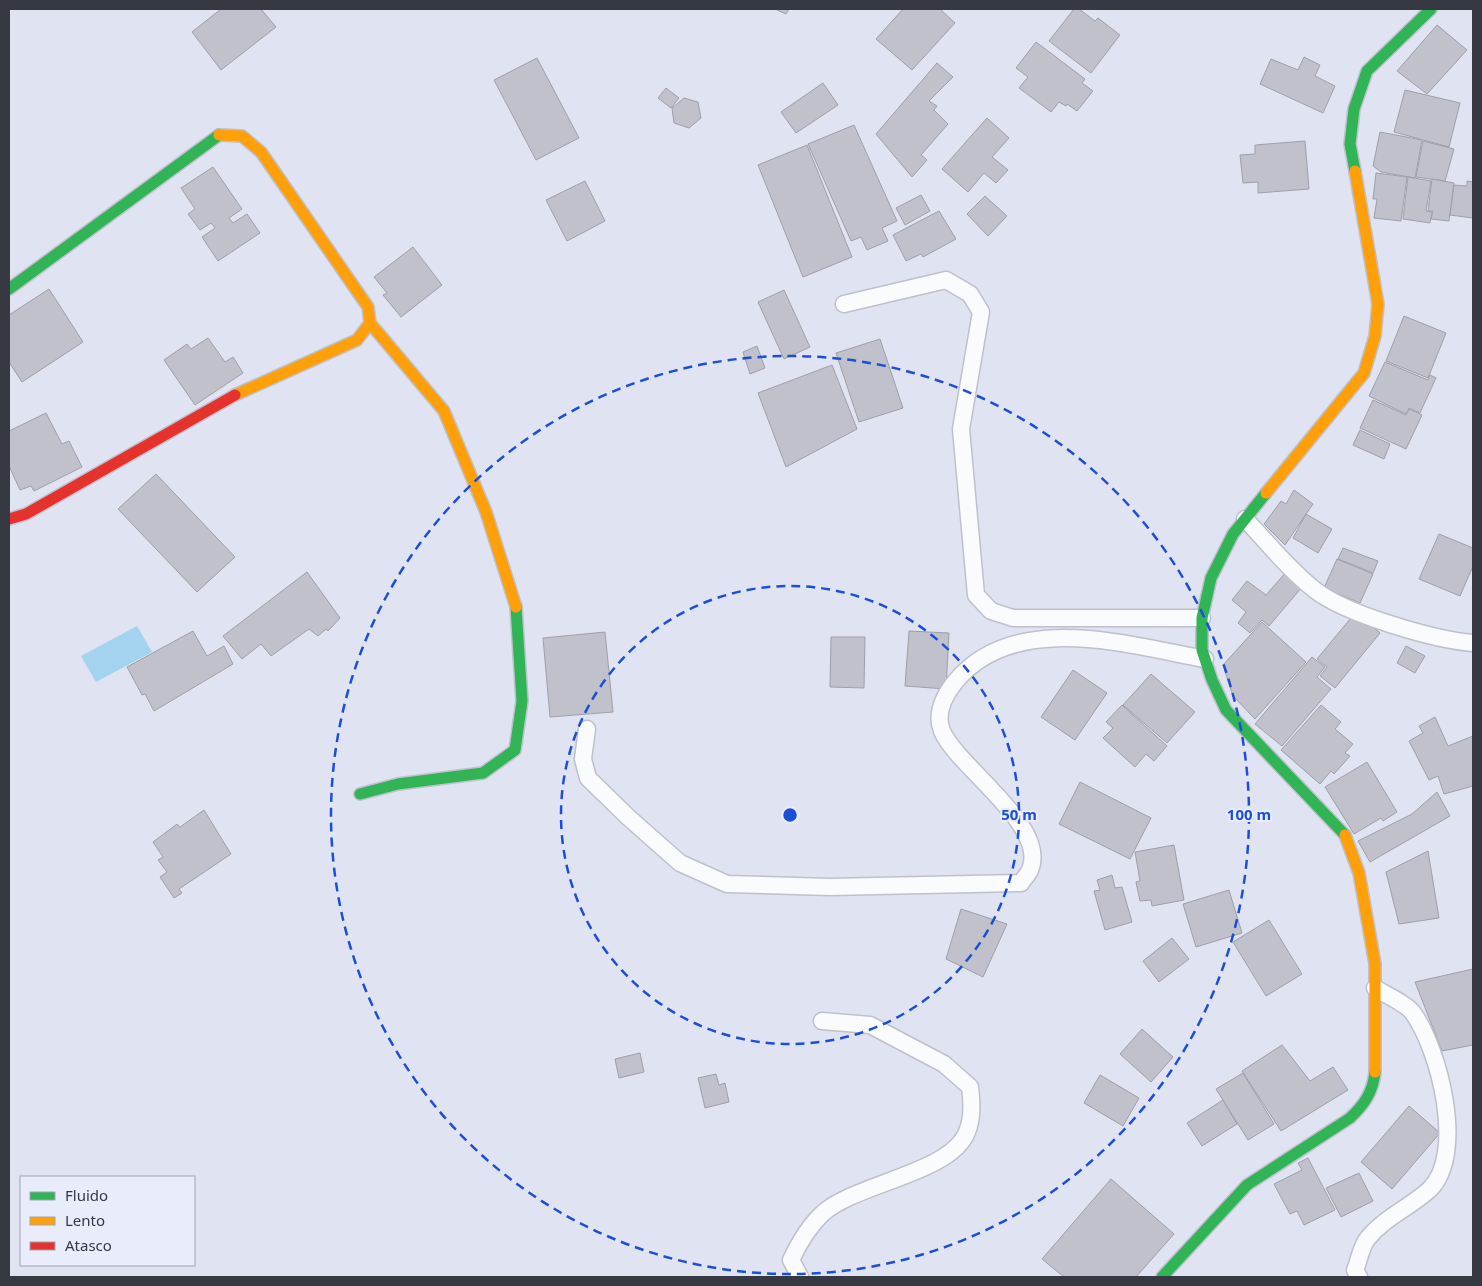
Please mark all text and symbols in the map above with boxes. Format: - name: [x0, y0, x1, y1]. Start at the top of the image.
- text: 50 m: [1001, 804, 1037, 824]
- text: 100 m: [1227, 804, 1271, 824]
- centre of rings: [781, 806, 799, 824]
- legend: [20, 1176, 195, 1266]
- text: Fluido: [65, 1185, 108, 1205]
- text: Lento: [65, 1210, 105, 1230]
- text: Atasco: [65, 1235, 112, 1255]

